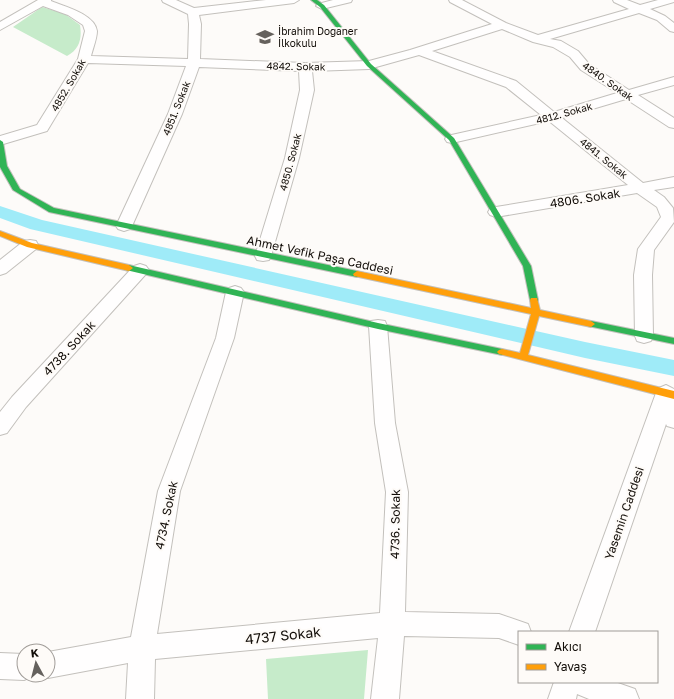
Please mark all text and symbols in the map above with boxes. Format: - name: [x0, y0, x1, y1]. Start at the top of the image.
- place label: İbrahim Doğaner İlkokulu: [278, 24, 358, 49]
- school or university icon: İbrahim Doğaner İlkokulu: [255, 27, 275, 47]
- street label: 4852. Sokak: [48, 56, 88, 113]
- street label: 4842. Sokak: [266, 59, 326, 73]
- street label: 4840. Sokak: [580, 59, 636, 103]
- street label: 4851. Sokak: [160, 79, 192, 137]
- street label: 4812. Sokak: [535, 100, 594, 126]
- street label: 4850. Sokak: [277, 132, 304, 192]
- street label: 4841. Sokak: [578, 135, 631, 181]
- street label: 4806. Sokak: [549, 185, 621, 211]
- street label: Ahmet Vefik Paşa Caddesi: [245, 232, 395, 278]
- street label: 4738. Sokak: [40, 317, 98, 379]
- street label: Yasemin Caddesi: [601, 465, 647, 561]
- street label: 4734. Sokak: [151, 479, 181, 551]
- street label: 4736. Sokak: [387, 489, 403, 559]
- street label: 4737 Sokak: [244, 623, 322, 647]
- legend: [518, 631, 658, 683]
- text: Akıcı: [554, 639, 582, 654]
- north arrow: [16, 643, 56, 683]
- text: K: [30, 646, 39, 660]
- text: Yavaş: [554, 659, 587, 674]

